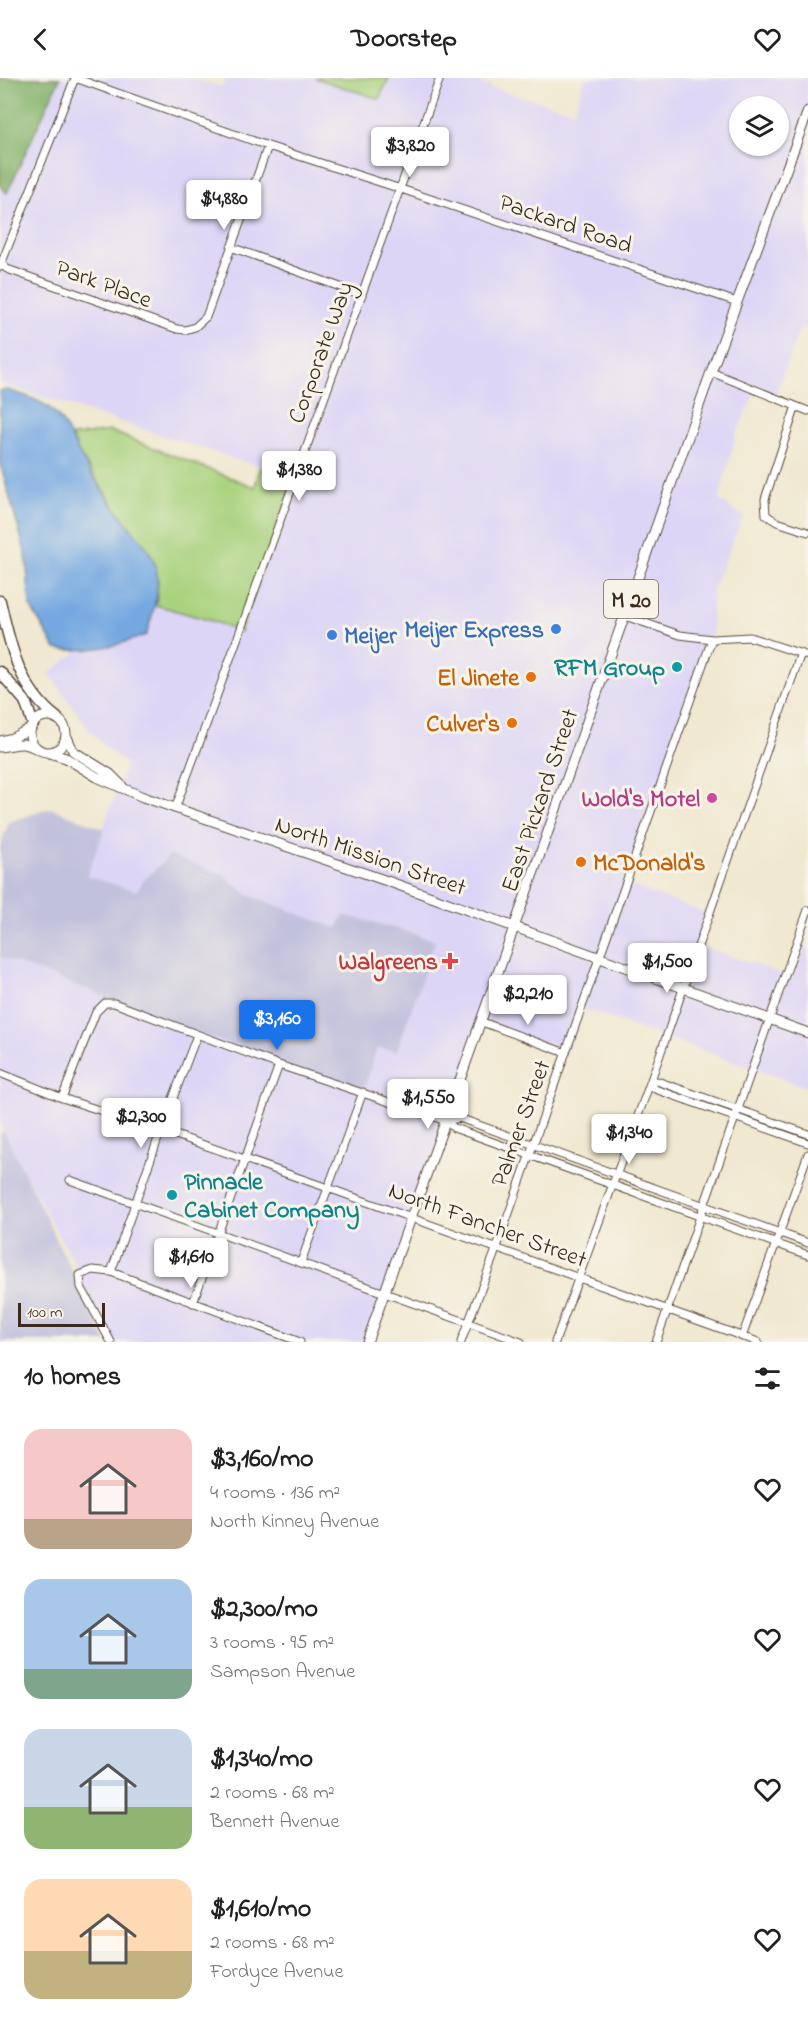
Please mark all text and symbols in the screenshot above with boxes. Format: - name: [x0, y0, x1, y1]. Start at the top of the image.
- text: Doorstep: [351, 20, 457, 59]
- icon: back: [24, 23, 57, 56]
- icon: heart: [751, 23, 784, 56]
- map controls: [729, 96, 789, 156]
- button: layers: [729, 96, 789, 156]
- pin: $3,820: [361, 127, 459, 178]
- text: $3,820: [385, 132, 435, 161]
- pin: $4,880: [175, 180, 273, 231]
- text: $4,880: [200, 185, 248, 214]
- street label: Packard Road: [494, 186, 637, 265]
- street label: Park Place: [50, 252, 156, 319]
- street label: Corporate Way: [280, 277, 365, 429]
- pin: $1,380: [250, 451, 348, 502]
- text: $1,380: [276, 456, 322, 485]
- road number: M 20: [604, 580, 658, 618]
- place label: Meijer Express: [404, 614, 544, 649]
- place label: Meijer: [344, 620, 397, 655]
- marker: Meijer Express: [549, 622, 563, 636]
- marker: Meijer: [325, 628, 339, 642]
- place label: RFM Group: [554, 652, 665, 687]
- marker: RFM Group: [670, 660, 684, 674]
- place label: El Jinete: [437, 662, 520, 697]
- marker: El Jinete: [524, 670, 538, 684]
- street label: East Pickard Street: [494, 704, 589, 897]
- place label: Culver's: [426, 708, 500, 743]
- marker: Culver's: [505, 716, 519, 730]
- place label: Wold's Motel: [582, 783, 700, 818]
- marker: Wold's Motel: [705, 791, 719, 805]
- street label: North Mission Street: [270, 808, 470, 906]
- place label: McDonald's: [593, 847, 705, 882]
- marker: McDonald's: [574, 855, 588, 869]
- pin: $1,500: [618, 943, 716, 994]
- place label: Walgreens: [339, 946, 438, 982]
- text: $1,500: [642, 948, 692, 977]
- marker: Walgreens: [443, 954, 457, 968]
- pin: $2,210: [479, 975, 577, 1026]
- text: $2,210: [503, 980, 553, 1009]
- pin: $3,160: [228, 1000, 326, 1051]
- text: $3,160: [253, 1005, 301, 1034]
- street label: Palmer Street: [483, 1055, 561, 1192]
- pin: $1,550: [379, 1079, 477, 1130]
- text: $1,550: [401, 1084, 455, 1113]
- pin: $2,300: [92, 1098, 190, 1149]
- text: $2,300: [115, 1103, 167, 1132]
- pin: $1,340: [580, 1114, 678, 1165]
- text: $1,340: [605, 1119, 653, 1148]
- place label: Pinnacle Cabinet Company: [184, 1166, 359, 1230]
- street label: North Fancher Street: [383, 1174, 591, 1278]
- marker: Pinnacle Cabinet Company: [165, 1188, 179, 1202]
- pin: $1,610: [142, 1238, 240, 1289]
- text: $1,610: [168, 1243, 214, 1272]
- scale bar: [18, 1300, 105, 1328]
- text: 100 m: [27, 1301, 62, 1325]
- text: 10 homes: [24, 1359, 121, 1397]
- icon: filters: [751, 1362, 784, 1395]
- text: $3,160/mo: [210, 1441, 314, 1479]
- icon: home: [72, 1453, 144, 1525]
- icon: heart: [751, 1473, 784, 1506]
- text: 4 rooms · 136 m²: [210, 1479, 340, 1508]
- text: North Kinney Avenue: [210, 1508, 379, 1537]
- text: $2,300/mo: [210, 1591, 318, 1629]
- icon: home: [72, 1603, 144, 1675]
- icon: heart: [751, 1623, 784, 1656]
- text: 3 rooms · 95 m²: [210, 1629, 334, 1658]
- text: Sampson Avenue: [210, 1658, 355, 1687]
- text: $1,340/mo: [210, 1741, 313, 1779]
- icon: home: [72, 1753, 144, 1825]
- icon: heart: [751, 1773, 784, 1806]
- text: 2 rooms · 68 m²: [210, 1779, 335, 1808]
- text: Bennett Avenue: [210, 1808, 339, 1837]
- text: $1,610/mo: [210, 1891, 311, 1929]
- icon: home: [72, 1903, 144, 1975]
- icon: heart: [751, 1923, 784, 1956]
- text: 2 rooms · 68 m²: [210, 1929, 335, 1958]
- text: Fordyce Avenue: [210, 1958, 343, 1987]

